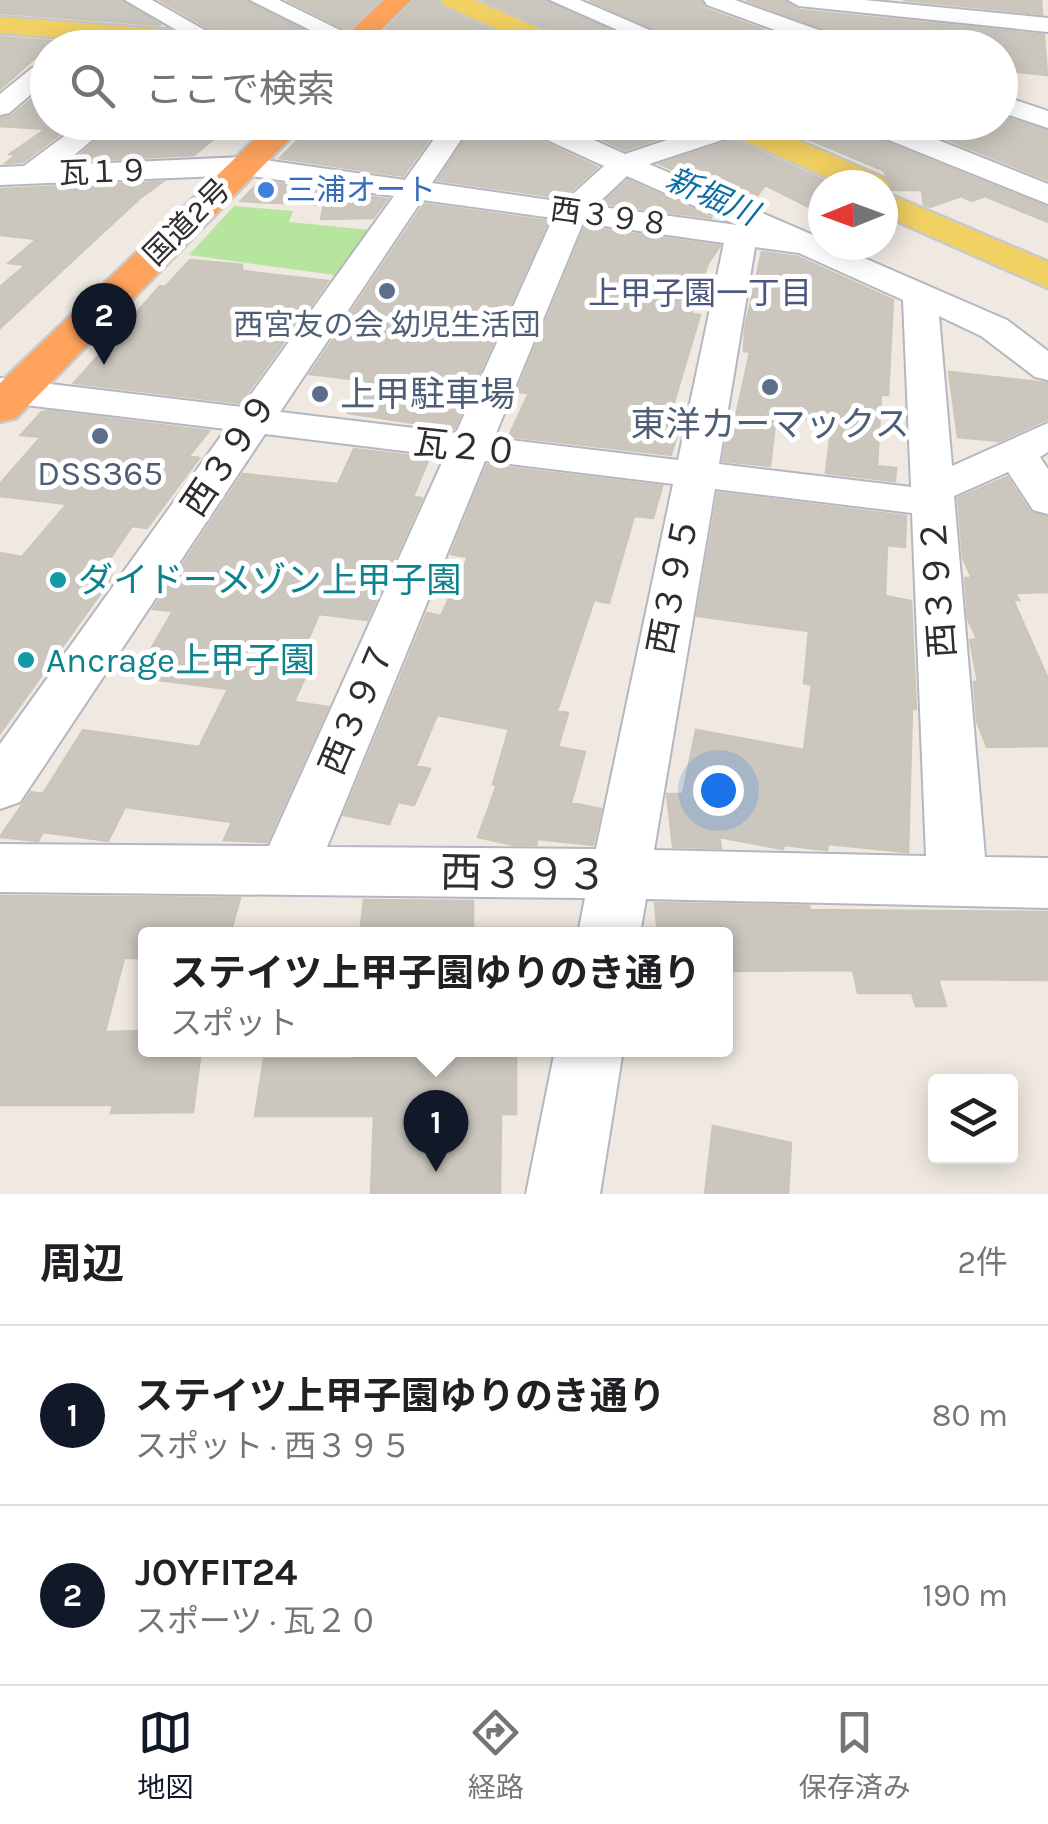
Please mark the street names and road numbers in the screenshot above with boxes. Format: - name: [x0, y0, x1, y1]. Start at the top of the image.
- street label: 瓦１９: [58, 152, 150, 192]
- street label: 国道2号: [136, 171, 238, 273]
- street label: 西３９８: [548, 191, 672, 243]
- street label: 西３９９: [173, 385, 286, 524]
- street label: 瓦２０: [412, 422, 520, 473]
- street label: 西３９５: [640, 512, 707, 658]
- street label: 西３９２: [913, 517, 964, 659]
- street label: 西３９７: [311, 636, 404, 781]
- street label: 西３９３: [440, 848, 608, 900]

